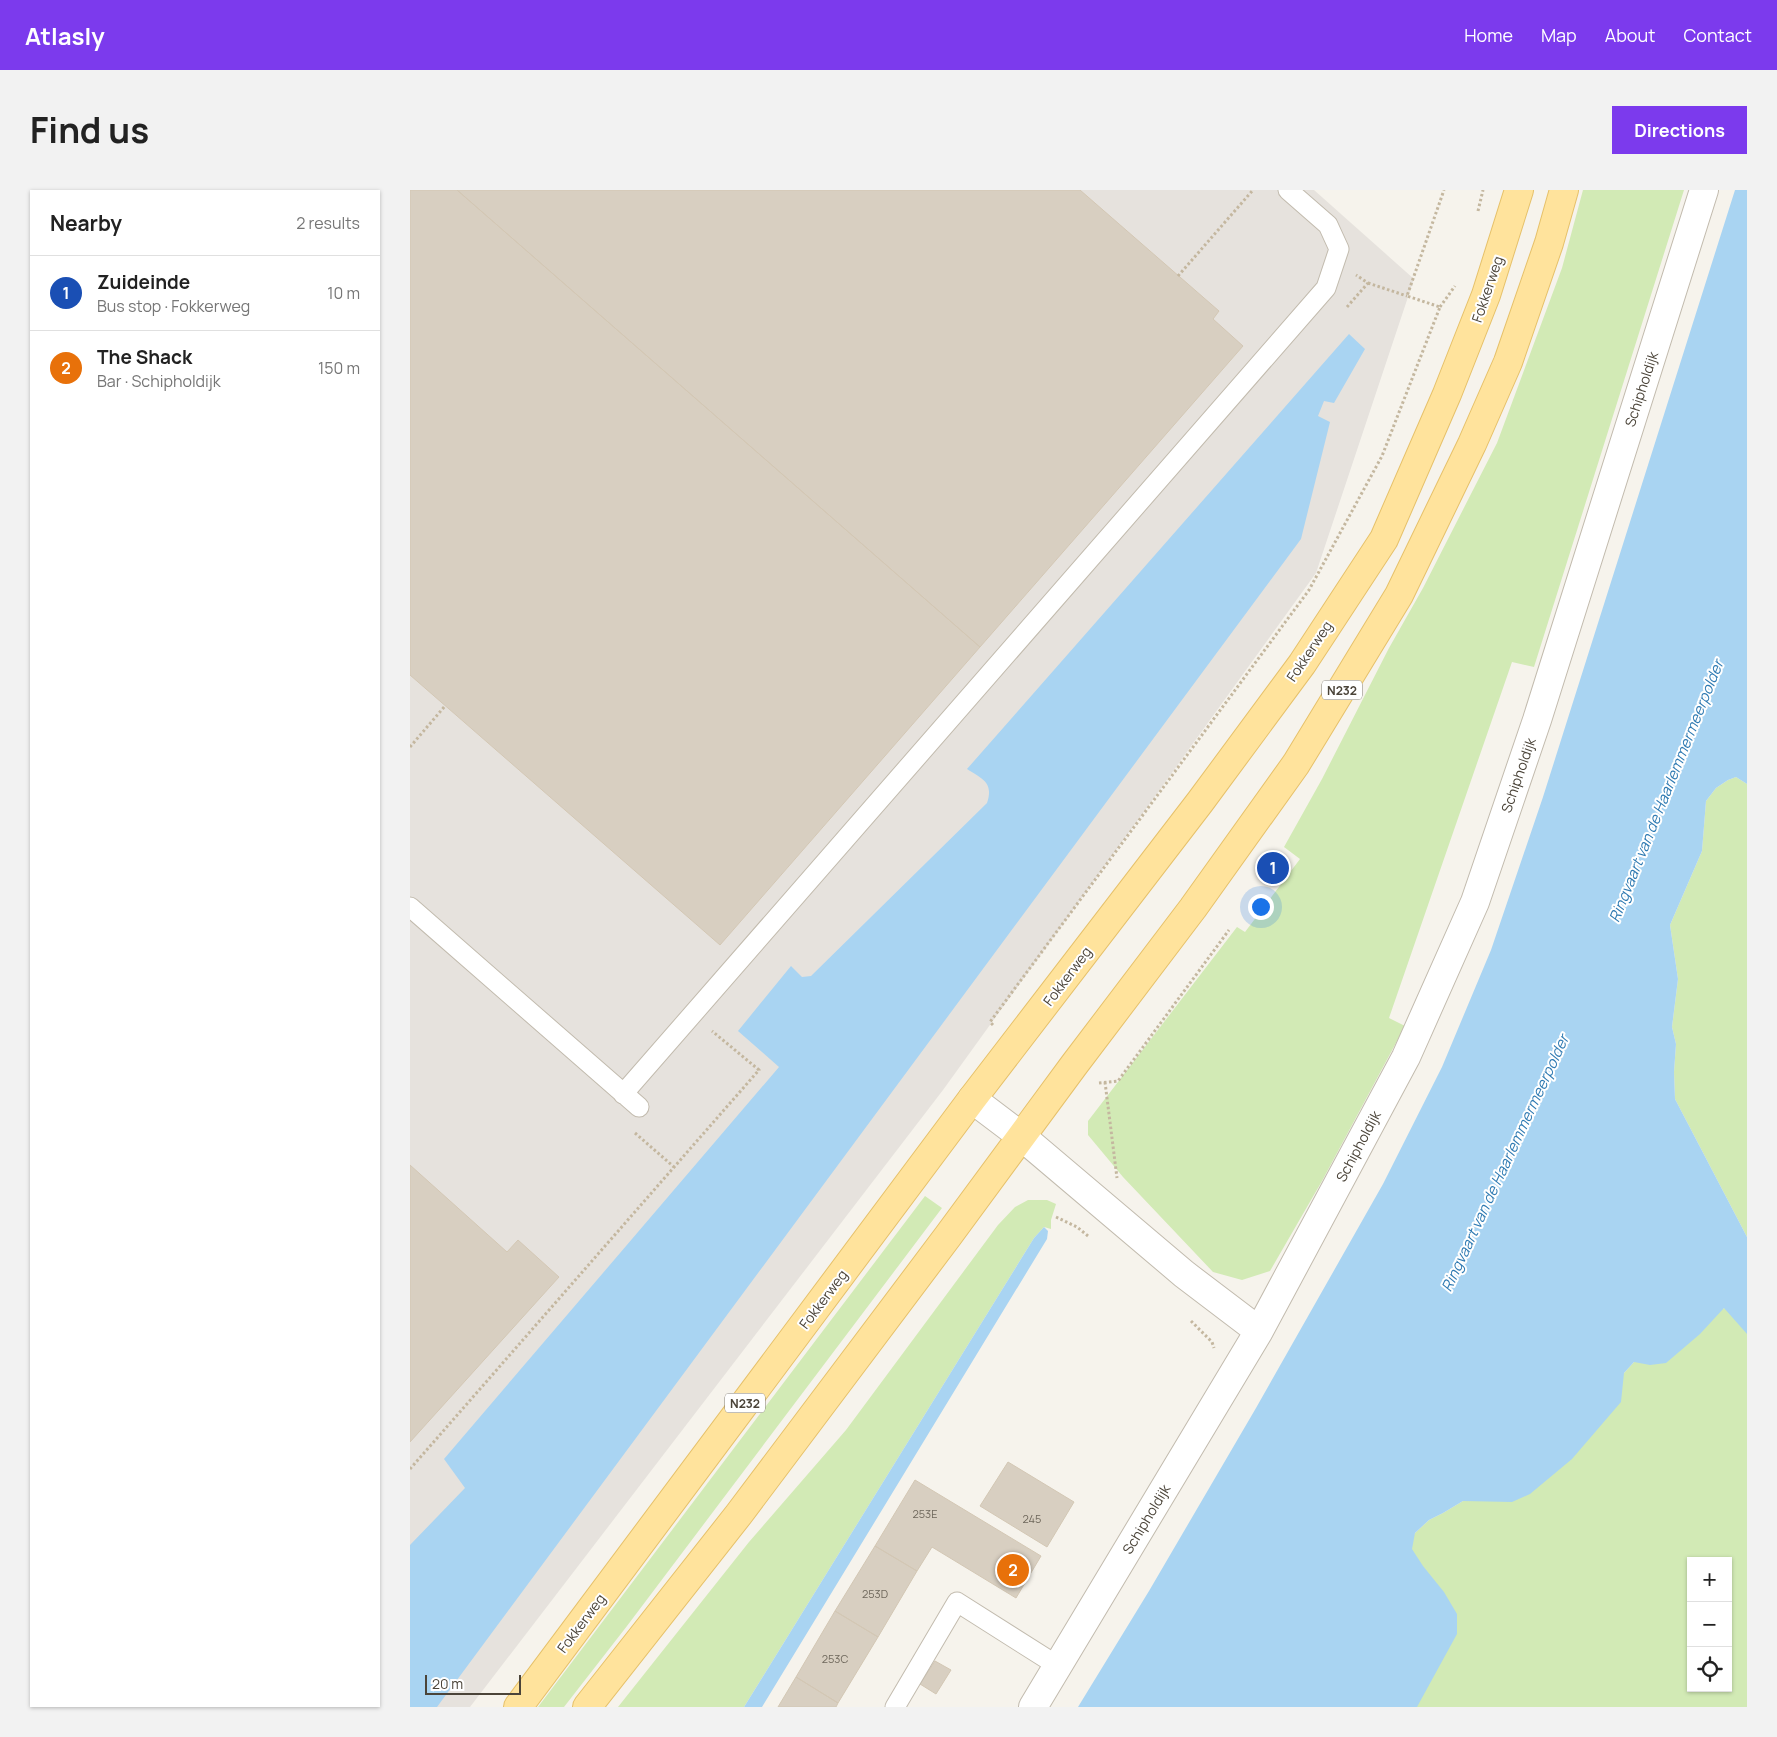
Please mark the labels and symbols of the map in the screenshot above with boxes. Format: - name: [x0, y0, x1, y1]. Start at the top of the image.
- street label: Fokkerweg: [1467, 253, 1507, 325]
- street label: Schipholdijk: [1620, 348, 1662, 429]
- street label: Fokkerweg: [1282, 617, 1336, 685]
- water label: Ringvaart van de Haarlemmermeerpolder: [1604, 654, 1729, 925]
- road number: N232: [1322, 680, 1362, 700]
- street label: Schipholdijk: [1496, 734, 1540, 815]
- pin: 1: [1257, 849, 1289, 887]
- your location: [1248, 894, 1274, 920]
- street label: Fokkerweg: [1039, 943, 1095, 1009]
- water label: Ringvaart van de Haarlemmermeerpolder: [1436, 1029, 1575, 1295]
- street label: Schipholdijk: [1331, 1106, 1385, 1185]
- street label: Fokkerweg: [795, 1266, 851, 1332]
- road number: N232: [725, 1394, 765, 1412]
- street label: Schipholdijk: [1118, 1480, 1175, 1557]
- house number: 253E: [913, 1506, 937, 1521]
- house number: 245: [1023, 1511, 1041, 1526]
- pin: 2: [997, 1551, 1029, 1589]
- house number: 253D: [862, 1586, 888, 1601]
- street label: Fokkerweg: [553, 1590, 609, 1656]
- house number: 253C: [822, 1651, 848, 1666]
- scale bar: [425, 1672, 521, 1695]

